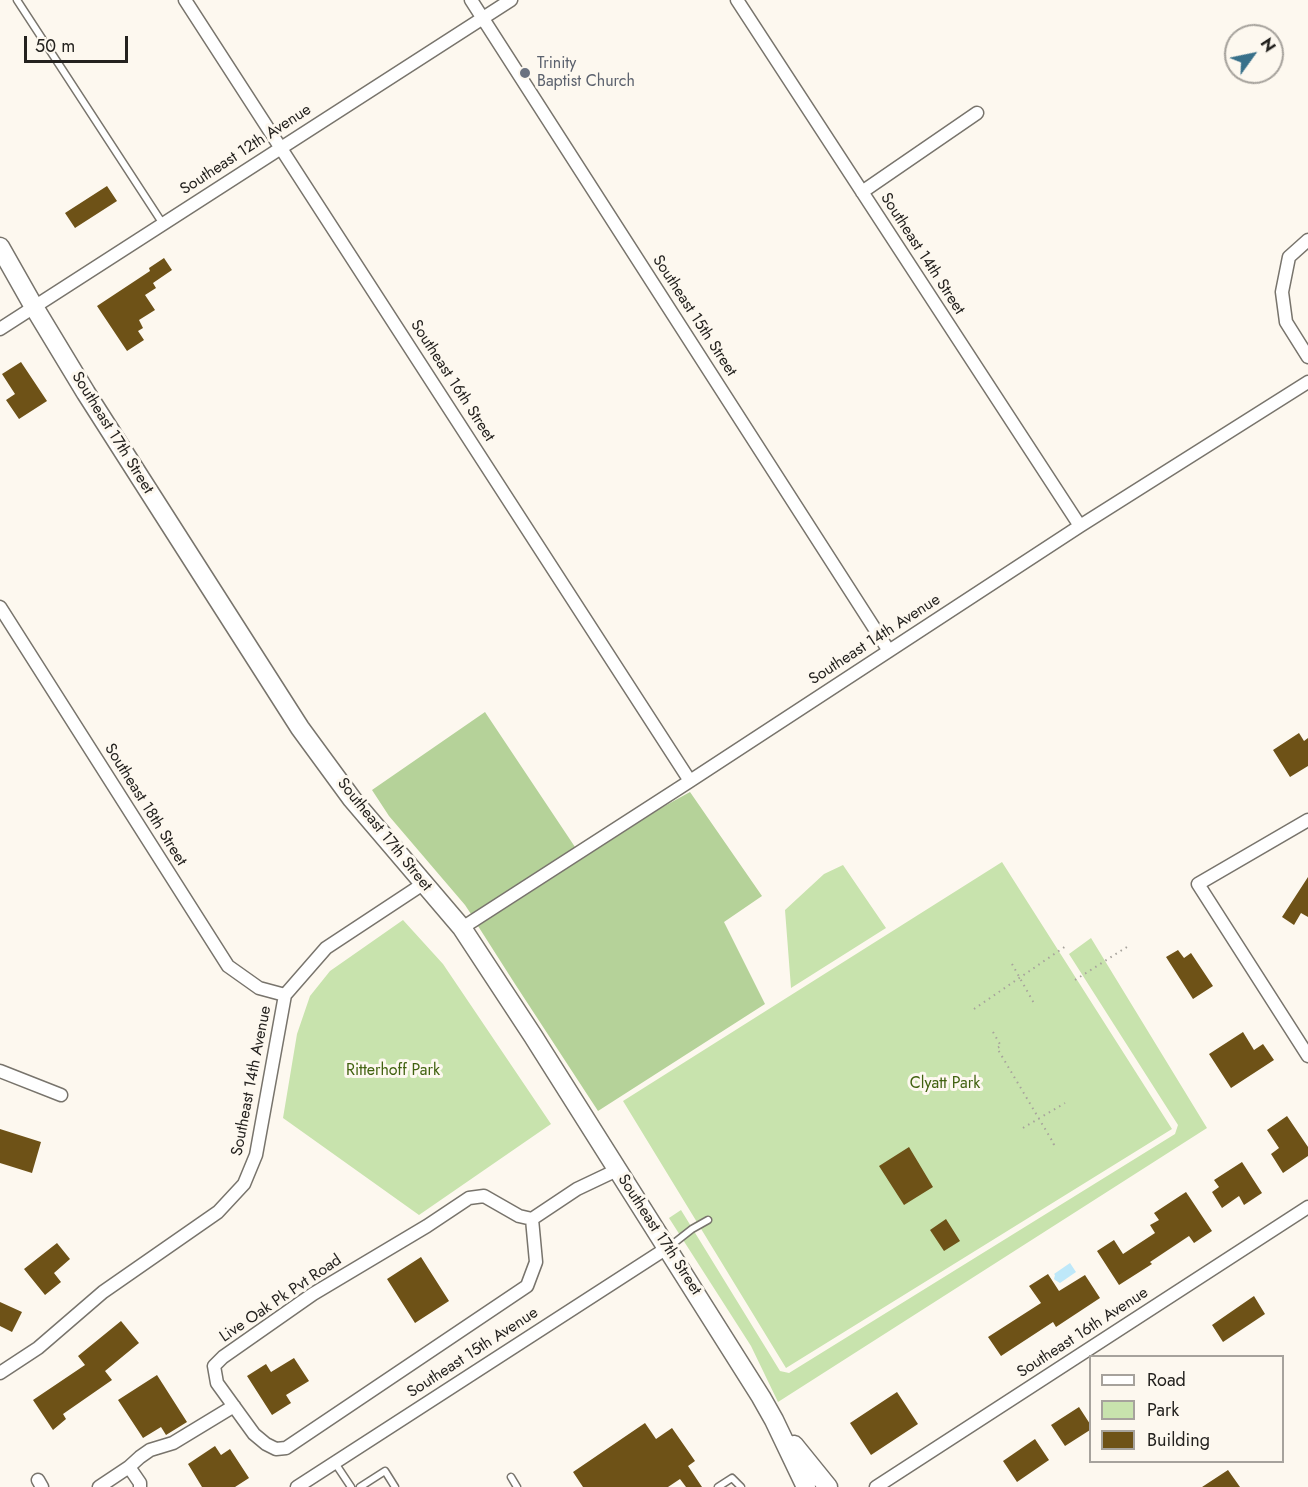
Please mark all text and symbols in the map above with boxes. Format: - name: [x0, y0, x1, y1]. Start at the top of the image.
- scale bar: [27, 24, 130, 62]
- north arrow: [1224, 24, 1284, 84]
- text: 50 m: [35, 33, 75, 59]
- text: N: [1255, 33, 1281, 57]
- place label: Trinity Baptist Church: [537, 54, 635, 92]
- marker: Trinity Baptist Church: [518, 66, 532, 80]
- street label: Southeast 12th Avenue: [177, 100, 315, 200]
- street label: Southeast 14th Street: [876, 190, 968, 318]
- street label: Southeast 15th Street: [648, 252, 740, 380]
- street label: Southeast 16th Street: [406, 317, 498, 445]
- street label: Southeast 17th Street: [67, 369, 157, 497]
- street label: Southeast 14th Avenue: [806, 590, 944, 690]
- street label: Southeast 18th Street: [100, 740, 190, 870]
- street label: Southeast 17th Street: [332, 775, 436, 895]
- street label: Southeast 14th Avenue: [228, 1004, 276, 1158]
- park label: Ritterhoff Park: [346, 1061, 440, 1081]
- park label: Clyatt Park: [910, 1074, 980, 1094]
- street label: Southeast 17th Street: [613, 1171, 705, 1299]
- street label: Live Oak Pk Pvt Road: [216, 1251, 346, 1347]
- street label: Southeast 16th Avenue: [1014, 1283, 1152, 1383]
- street label: Southeast 15th Avenue: [404, 1303, 542, 1403]
- legend: [1089, 1355, 1284, 1463]
- text: Road: [1147, 1367, 1186, 1393]
- text: Park: [1147, 1397, 1179, 1423]
- text: Building: [1147, 1427, 1210, 1453]

